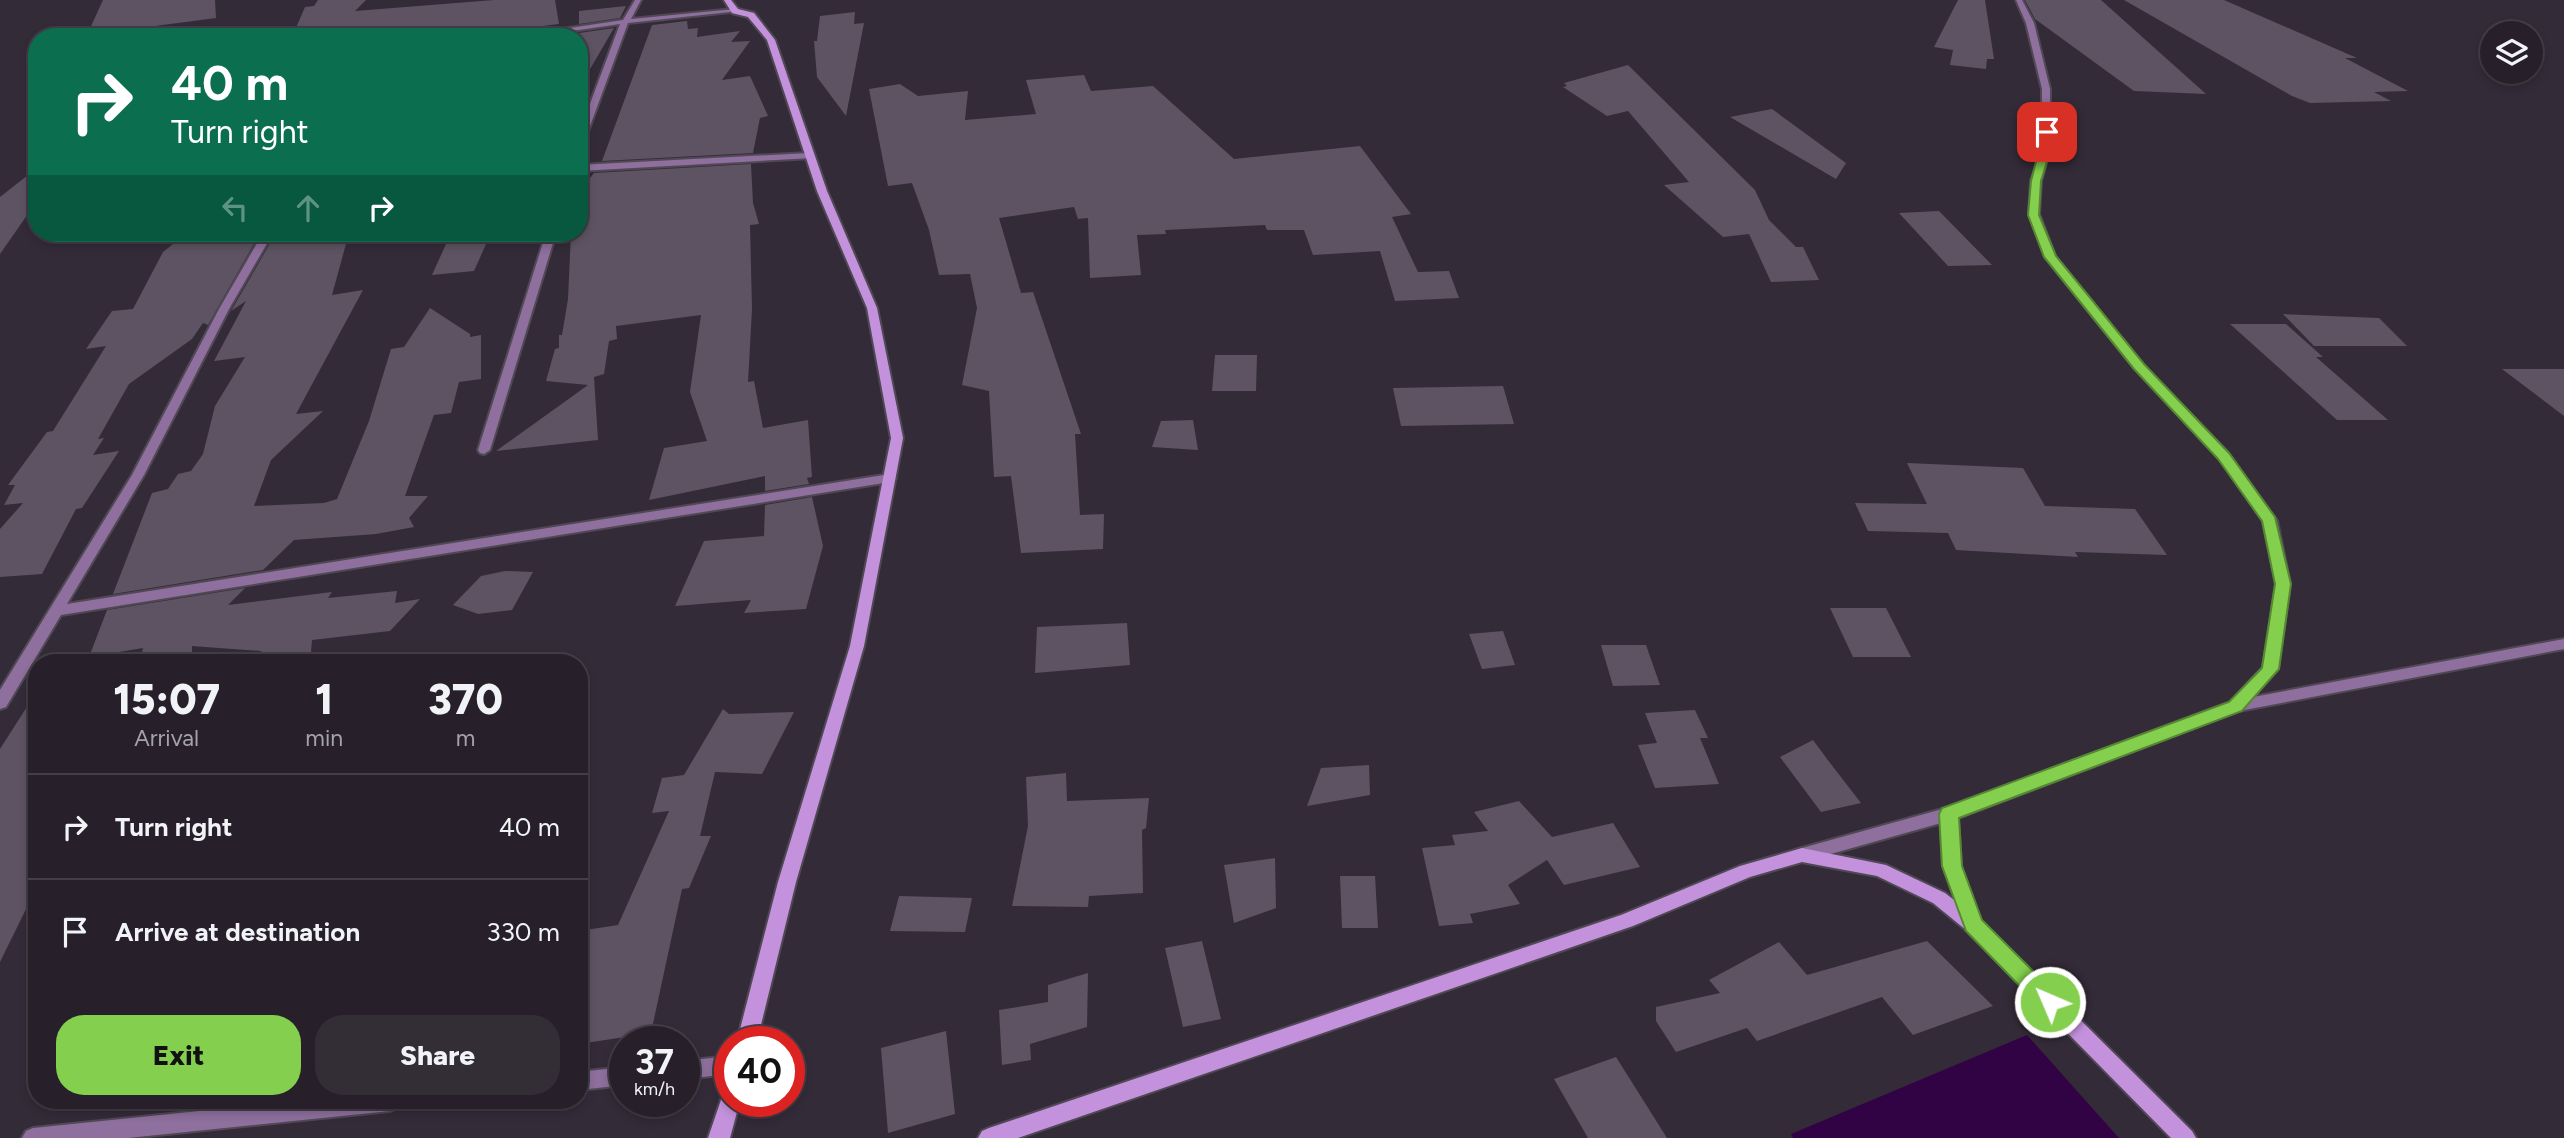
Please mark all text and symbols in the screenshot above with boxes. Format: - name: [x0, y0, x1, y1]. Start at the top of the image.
- map controls: [2480, 21, 2543, 84]
- button: layers: [2480, 21, 2543, 84]
- text: 40 m: [171, 53, 288, 112]
- icon: right: [56, 56, 147, 147]
- pin: [2017, 102, 2077, 162]
- text: Turn right: [171, 113, 309, 151]
- icon: arrive: [2028, 113, 2066, 151]
- icon: left: [216, 189, 254, 227]
- icon: ahead: [289, 189, 327, 227]
- icon: right: [362, 189, 400, 227]
- text: 15:07: [113, 674, 220, 725]
- text: 1: [315, 674, 333, 725]
- text: 370: [428, 674, 503, 725]
- text: Arrival: [134, 724, 199, 752]
- text: min: [305, 724, 343, 752]
- text: m: [456, 724, 475, 752]
- icon: right: [56, 808, 94, 846]
- text: Turn right: [115, 811, 232, 843]
- text: 40 m: [499, 811, 560, 843]
- icon: arrive: [56, 913, 94, 951]
- text: Arrive at destination: [115, 916, 360, 948]
- text: 330 m: [486, 916, 560, 948]
- position arrow: [2013, 965, 2087, 1039]
- button: Exit: [56, 1015, 301, 1095]
- button: Share: [315, 1015, 560, 1095]
- speed limit sign: 40: [714, 1026, 805, 1117]
- text: 37: [635, 1041, 674, 1083]
- text: km/h: [634, 1078, 675, 1100]

